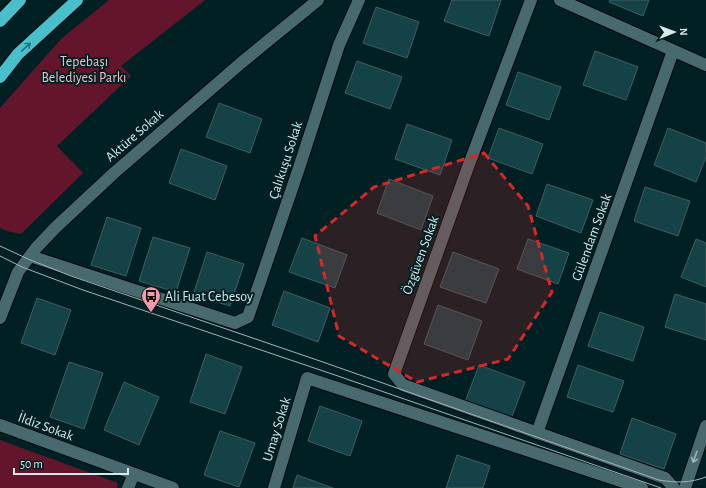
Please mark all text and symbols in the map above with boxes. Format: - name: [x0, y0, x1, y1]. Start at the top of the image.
- north arrow: [654, 12, 694, 52]
- text: N: [678, 28, 689, 36]
- one-way arrow: [21, 43, 31, 52]
- park label: Tepebaşı Belediyesi Parkı: [41, 55, 127, 85]
- street label: Aktüre Sokak: [103, 107, 167, 164]
- street label: Çalıkuşu Sokak: [267, 119, 305, 201]
- street label: Gülendam Sokak: [570, 191, 614, 283]
- street label: Özgüven Sokak: [397, 213, 442, 296]
- bus stop icon: Ali Fuat Cebesoy: [140, 285, 162, 313]
- place label: Ali Fuat Cebesoy: [165, 290, 253, 304]
- street label: Umay Sokak: [261, 395, 294, 463]
- street label: İldiz Sokak: [16, 408, 77, 444]
- scale bar: [14, 450, 128, 476]
- one-way arrow: [691, 451, 699, 463]
- text: 50 m: [20, 458, 43, 470]

